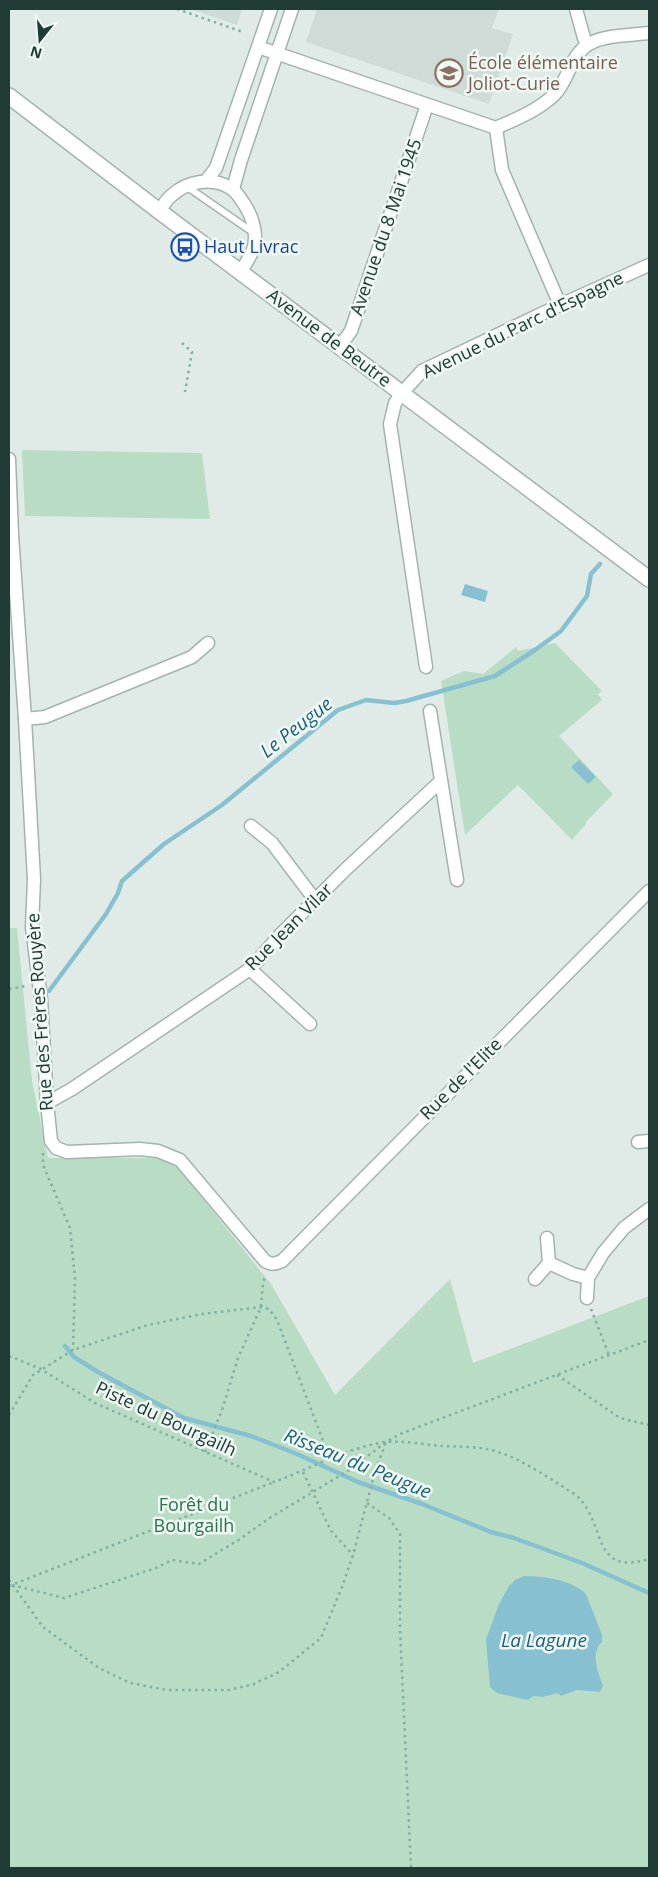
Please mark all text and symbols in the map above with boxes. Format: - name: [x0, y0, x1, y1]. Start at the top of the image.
- north arrow: [15, 15, 65, 65]
- text: N: [28, 42, 44, 64]
- place label: École élémentaire Joliot-Curie: [466, 50, 618, 95]
- school or university icon: École élémentaire Joliot-Curie: [434, 58, 464, 88]
- street label: Avenue du 8 Mai 1945: [343, 135, 427, 318]
- bus stop icon: Haut Livrac: [170, 232, 200, 262]
- place label: Haut Livrac: [204, 234, 299, 258]
- street label: Avenue du Parc d'Espagne: [418, 265, 627, 383]
- street label: Avenue de Beutre: [263, 283, 397, 392]
- water label: Le Peugue: [255, 691, 337, 763]
- street label: Rue Jean Vilar: [239, 877, 338, 975]
- street label: Rue des Frères Rouyère: [20, 912, 58, 1112]
- street label: Rue de l'Elite: [414, 1032, 507, 1125]
- street label: Piste du Bourgailh: [92, 1375, 241, 1461]
- water label: Risseau du Peugue: [281, 1422, 435, 1504]
- park label: Forêt du Bourgailh: [154, 1492, 234, 1537]
- water label: La Lagune: [501, 1627, 587, 1653]

